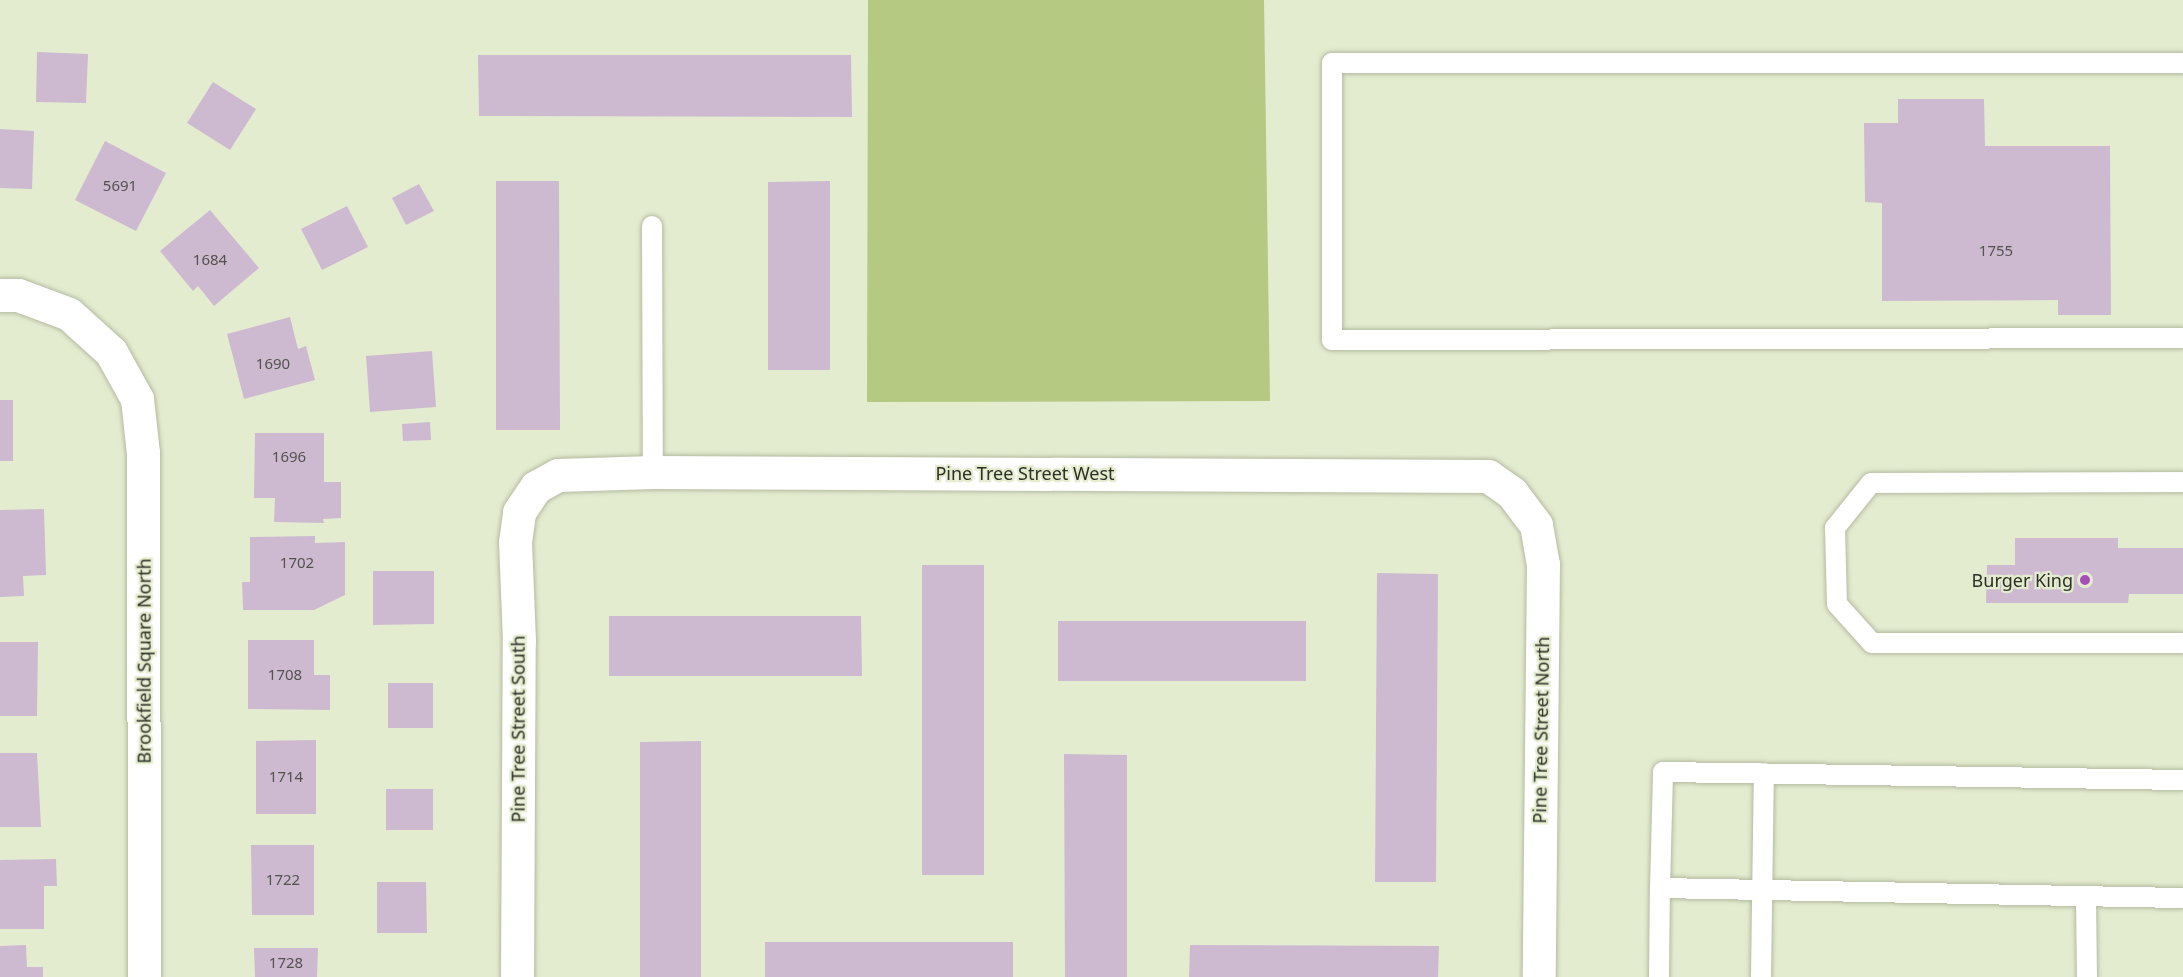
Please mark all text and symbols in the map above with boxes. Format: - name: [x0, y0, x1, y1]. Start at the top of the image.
- house number: 5691: [103, 177, 137, 195]
- house number: 1755: [1979, 242, 2013, 260]
- house number: 1684: [193, 251, 227, 269]
- house number: 1690: [256, 355, 290, 373]
- house number: 1696: [272, 448, 306, 466]
- street label: Pine Tree Street West: [935, 462, 1115, 484]
- house number: 1702: [280, 554, 314, 572]
- street label: Brookfield Square North: [133, 558, 155, 764]
- place label: Burger King: [1972, 569, 2073, 591]
- marker: Burger King: [2078, 573, 2092, 587]
- street label: Pine Tree Street South: [507, 635, 529, 823]
- street label: Pine Tree Street North: [1529, 636, 1553, 824]
- house number: 1708: [268, 666, 302, 684]
- house number: 1714: [269, 768, 303, 786]
- house number: 1722: [266, 871, 300, 889]
- house number: 1728: [269, 954, 303, 972]

